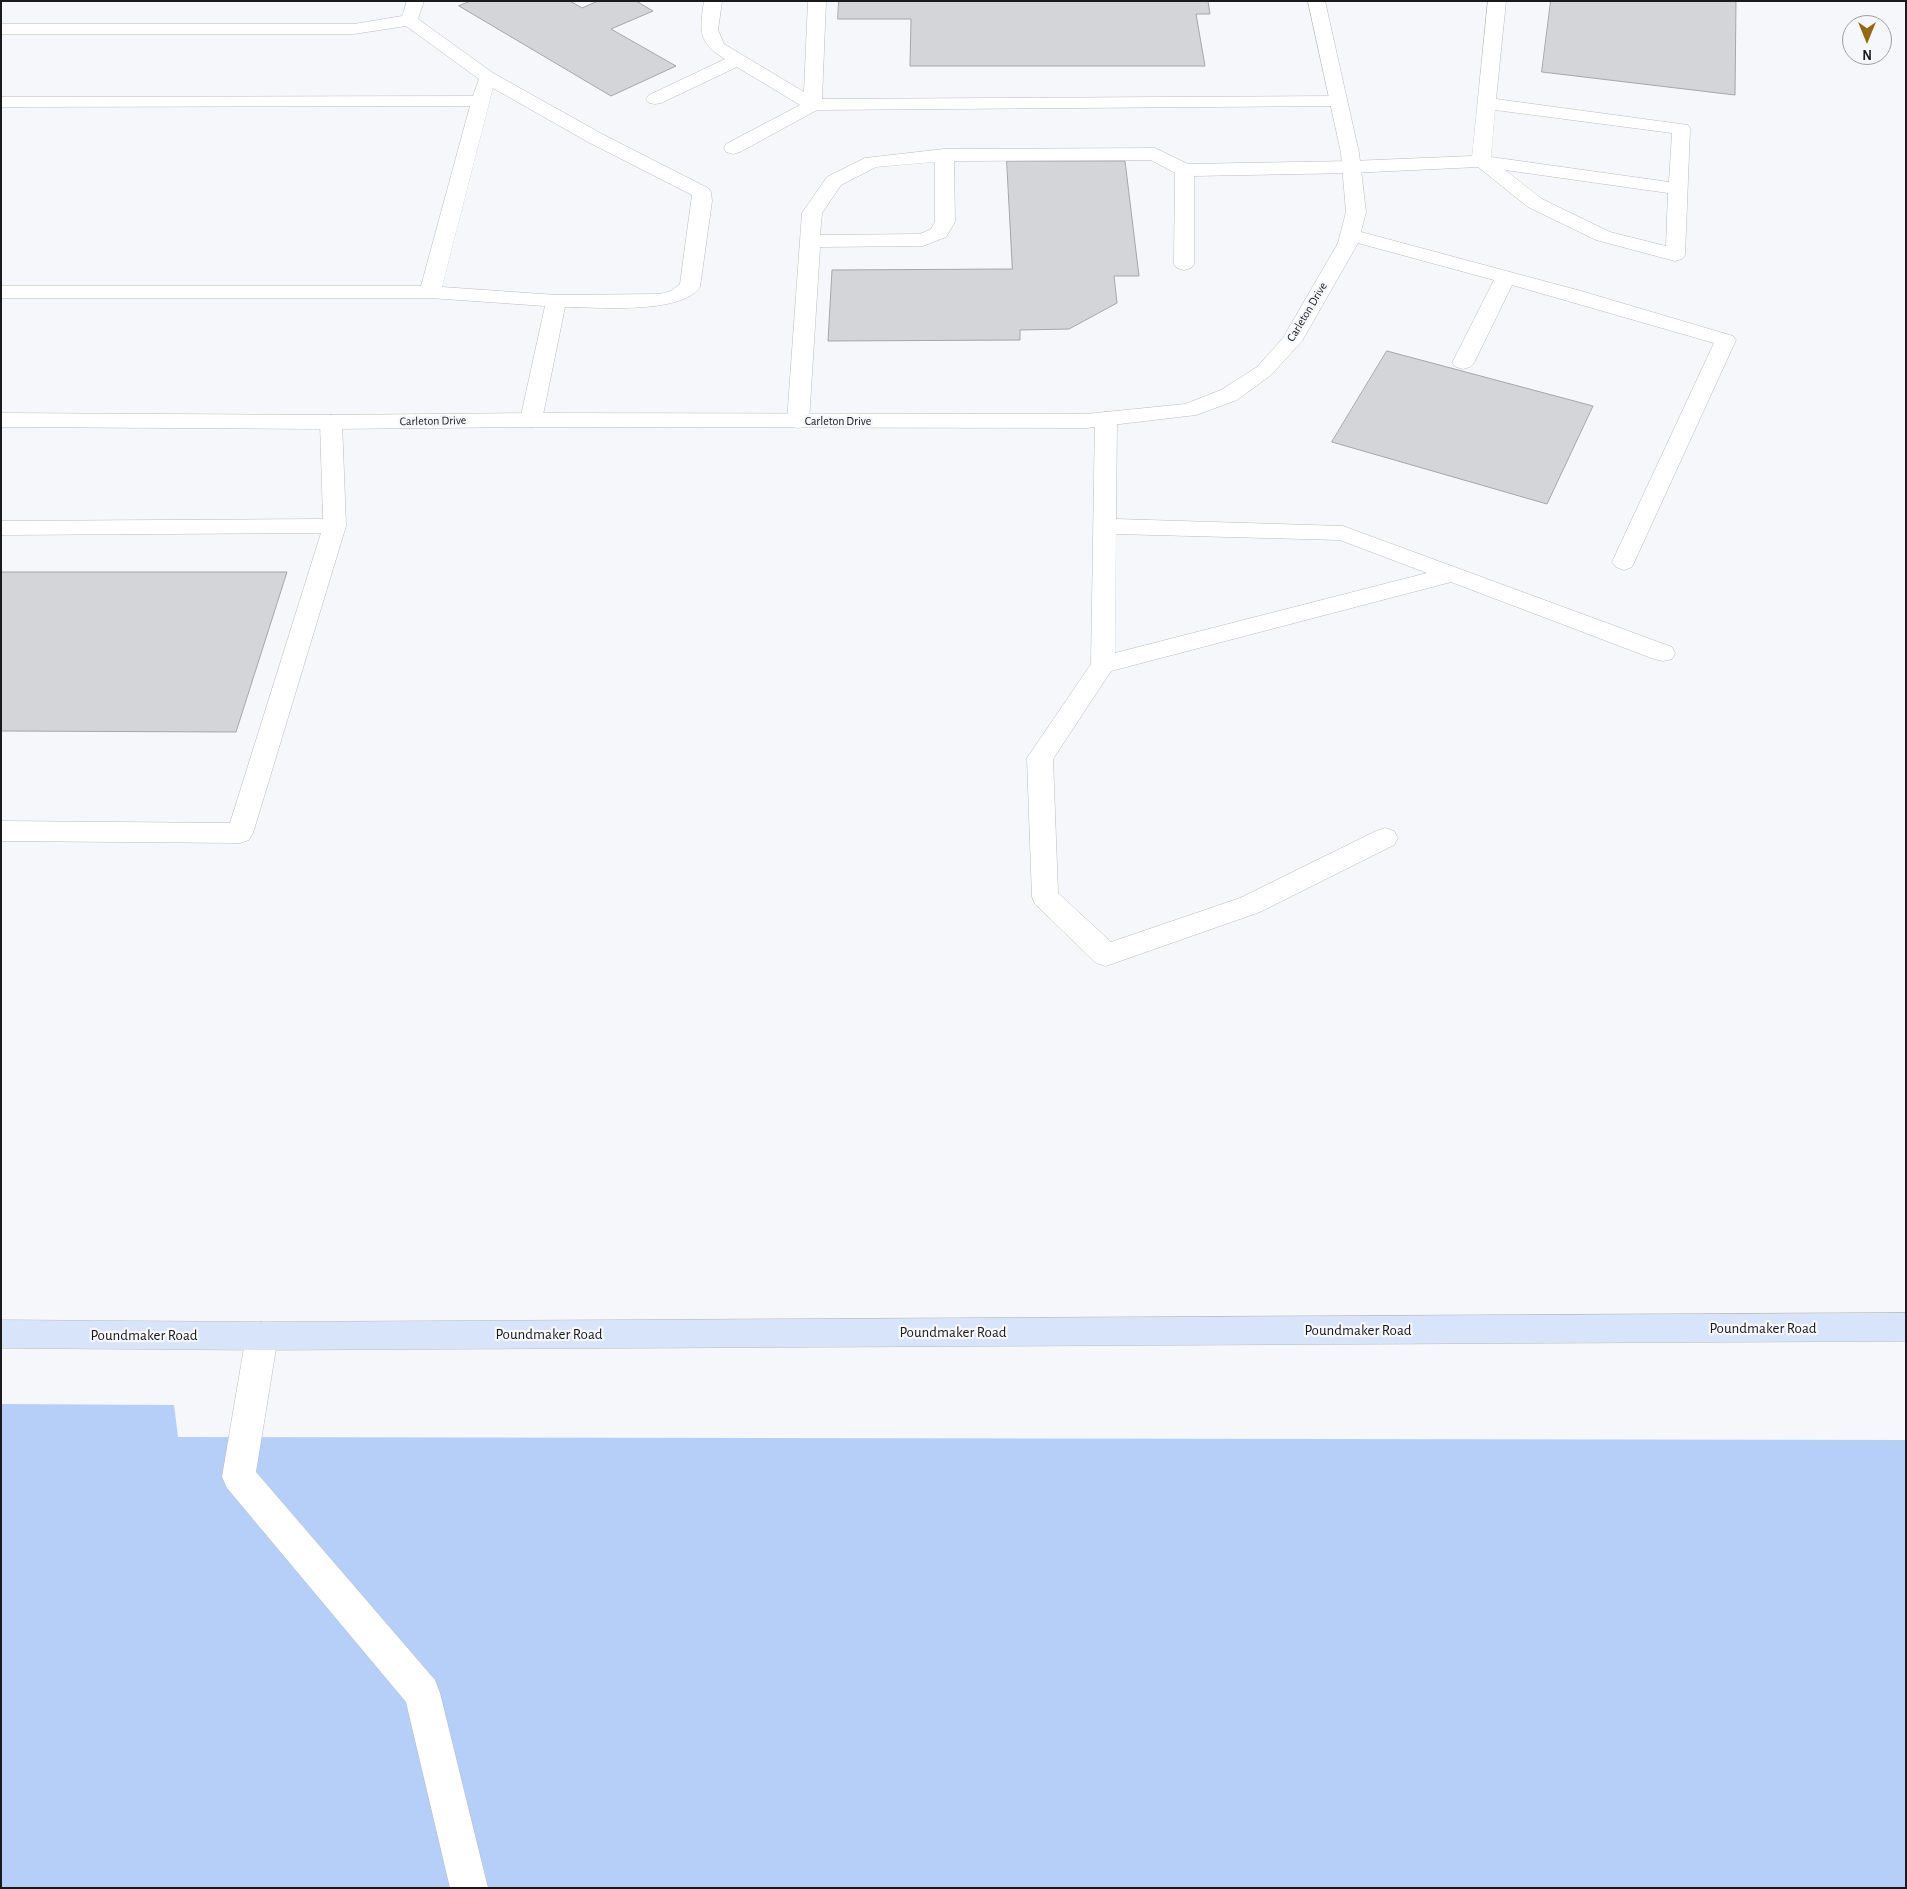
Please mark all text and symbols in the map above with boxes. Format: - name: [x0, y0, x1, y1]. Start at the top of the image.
- north arrow: [1842, 15, 1892, 65]
- text: N: [1862, 47, 1872, 61]
- street label: Carleton Drive: [1284, 280, 1330, 344]
- street label: Carleton Drive: [400, 413, 466, 429]
- street label: Carleton Drive: [805, 414, 871, 428]
- street label: Poundmaker Road: [1709, 1319, 1817, 1337]
- street label: Poundmaker Road: [1304, 1321, 1412, 1339]
- street label: Poundmaker Road: [899, 1323, 1007, 1341]
- street label: Poundmaker Road: [495, 1325, 603, 1343]
- street label: Poundmaker Road: [90, 1326, 198, 1344]

